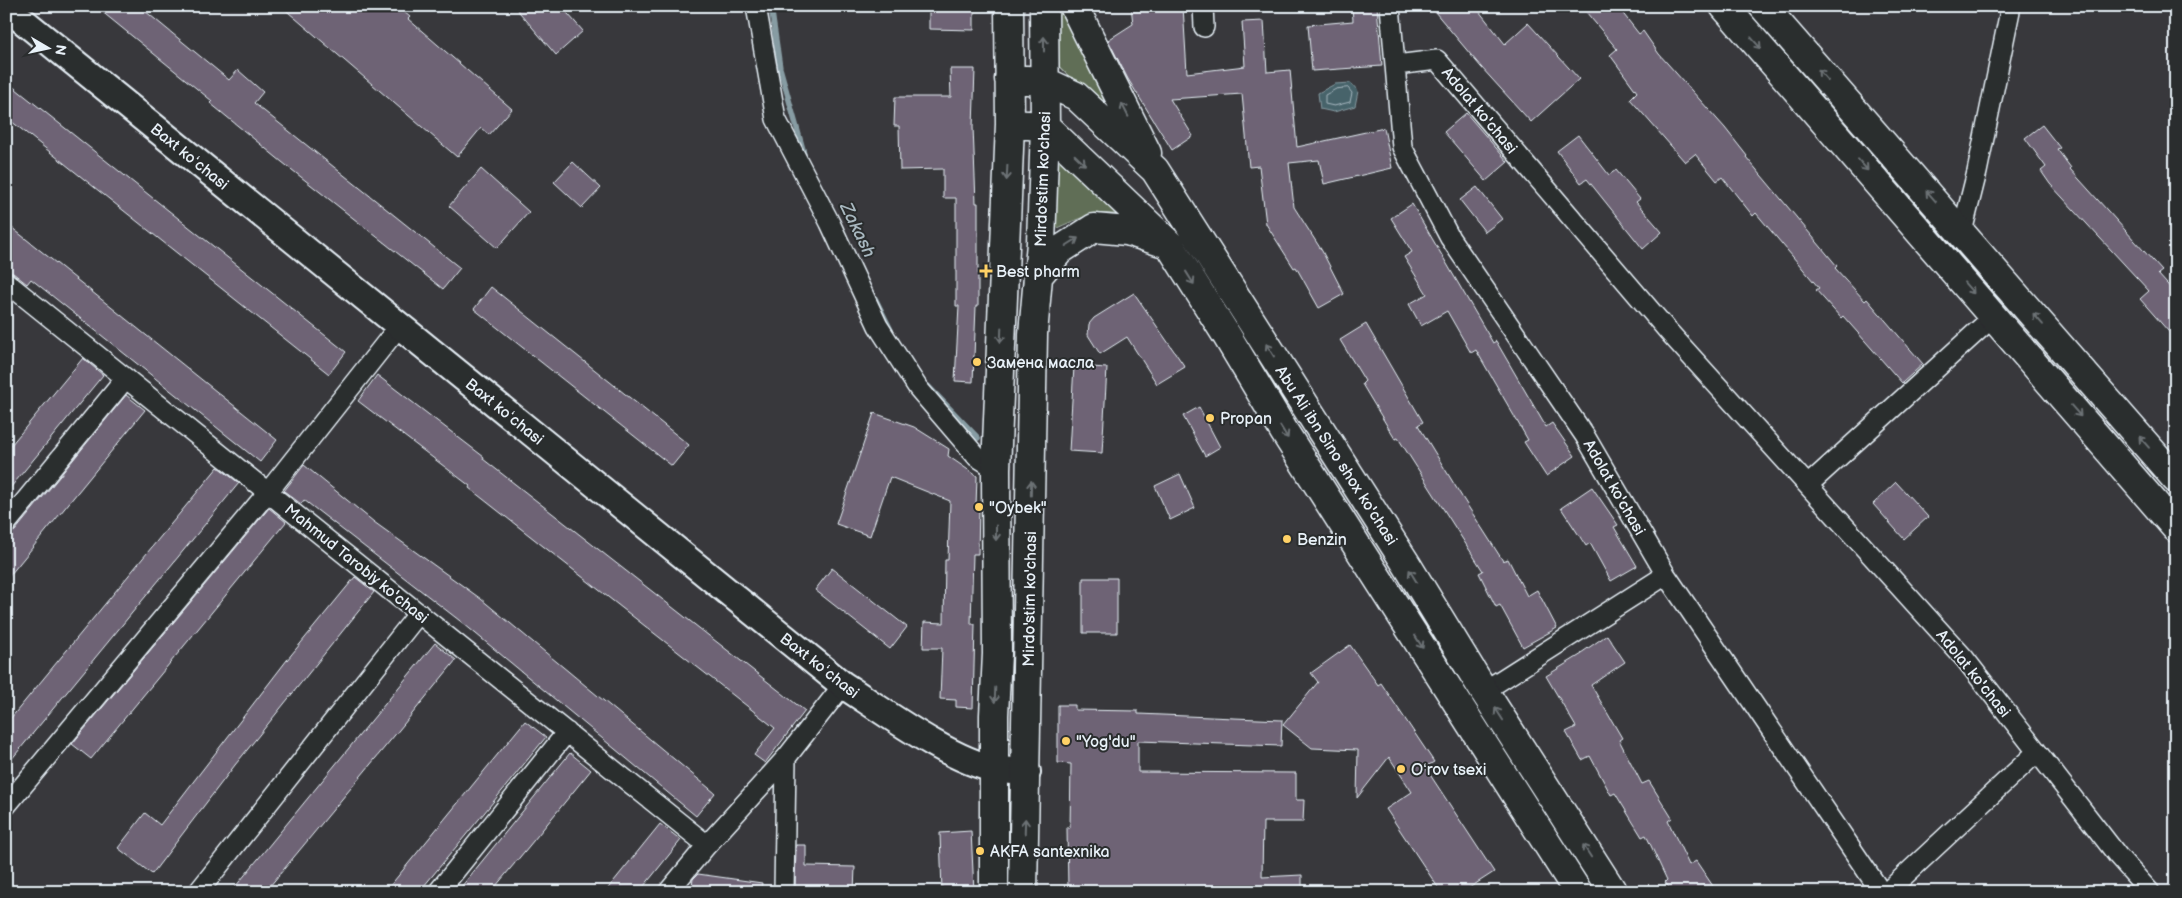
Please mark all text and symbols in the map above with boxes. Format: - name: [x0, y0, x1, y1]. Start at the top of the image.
- north arrow: [22, 22, 72, 72]
- one-way arrow: [1039, 36, 1049, 52]
- one-way arrow: [1750, 36, 1761, 49]
- text: N: [51, 43, 70, 56]
- street label: Adolat ko'chasi: [1437, 64, 1521, 158]
- one-way arrow: [1818, 68, 1829, 81]
- one-way arrow: [1120, 103, 1130, 118]
- street label: Mirdo'stim ko'chasi: [1032, 111, 1055, 247]
- street label: Baxt koʻchasi: [146, 120, 232, 194]
- one-way arrow: [1074, 153, 1086, 165]
- one-way arrow: [1857, 159, 1868, 172]
- one-way arrow: [1003, 165, 1012, 181]
- one-way arrow: [1925, 190, 1937, 203]
- water label: Zakash: [835, 198, 880, 261]
- one-way arrow: [1065, 236, 1079, 246]
- place label: Best pharm: [996, 263, 1080, 282]
- marker: Best pharm: [980, 265, 992, 277]
- one-way arrow: [1186, 270, 1196, 284]
- one-way arrow: [1964, 281, 1975, 294]
- one-way arrow: [2032, 313, 2043, 326]
- one-way arrow: [996, 327, 1005, 343]
- one-way arrow: [1264, 344, 1274, 358]
- place label: Замена масла: [987, 354, 1095, 373]
- marker: Замена масла: [971, 356, 983, 368]
- street label: Abu Ali ibn Sino shox ko'chasi: [1271, 363, 1401, 549]
- street label: Baxt koʻchasi: [461, 375, 547, 449]
- one-way arrow: [2070, 404, 2081, 417]
- place label: Propan: [1220, 410, 1272, 429]
- marker: Propan: [1204, 412, 1216, 424]
- one-way arrow: [1279, 424, 1289, 438]
- one-way arrow: [2139, 436, 2150, 449]
- street label: Adolat ko'chasi: [1579, 437, 1649, 539]
- one-way arrow: [1026, 480, 1036, 496]
- place label: "Oybek": [989, 499, 1047, 518]
- street label: Mahmud Tarobiy ko'chasi: [280, 500, 432, 628]
- marker: "Oybek": [973, 501, 985, 513]
- one-way arrow: [991, 524, 1001, 541]
- street label: Mirdo'stim ko'chasi: [1020, 531, 1041, 667]
- place label: Benzin: [1297, 531, 1347, 550]
- marker: Benzin: [1281, 533, 1293, 545]
- one-way arrow: [1408, 569, 1418, 583]
- street label: Adolat ko'chasi: [1932, 626, 2014, 722]
- street label: Baxt koʻchasi: [776, 629, 862, 703]
- one-way arrow: [1413, 635, 1424, 649]
- one-way arrow: [991, 687, 1000, 703]
- one-way arrow: [1493, 707, 1504, 721]
- place label: "Yog'du": [1076, 733, 1136, 752]
- marker: "Yog'du": [1060, 735, 1072, 747]
- place label: Oʻrov tsexi: [1411, 761, 1486, 780]
- marker: Oʻrov tsexi: [1395, 763, 1407, 775]
- one-way arrow: [1020, 818, 1029, 834]
- place label: AKFA santexnika: [990, 843, 1110, 862]
- one-way arrow: [1581, 844, 1591, 858]
- marker: AKFA santexnika: [974, 845, 986, 857]

